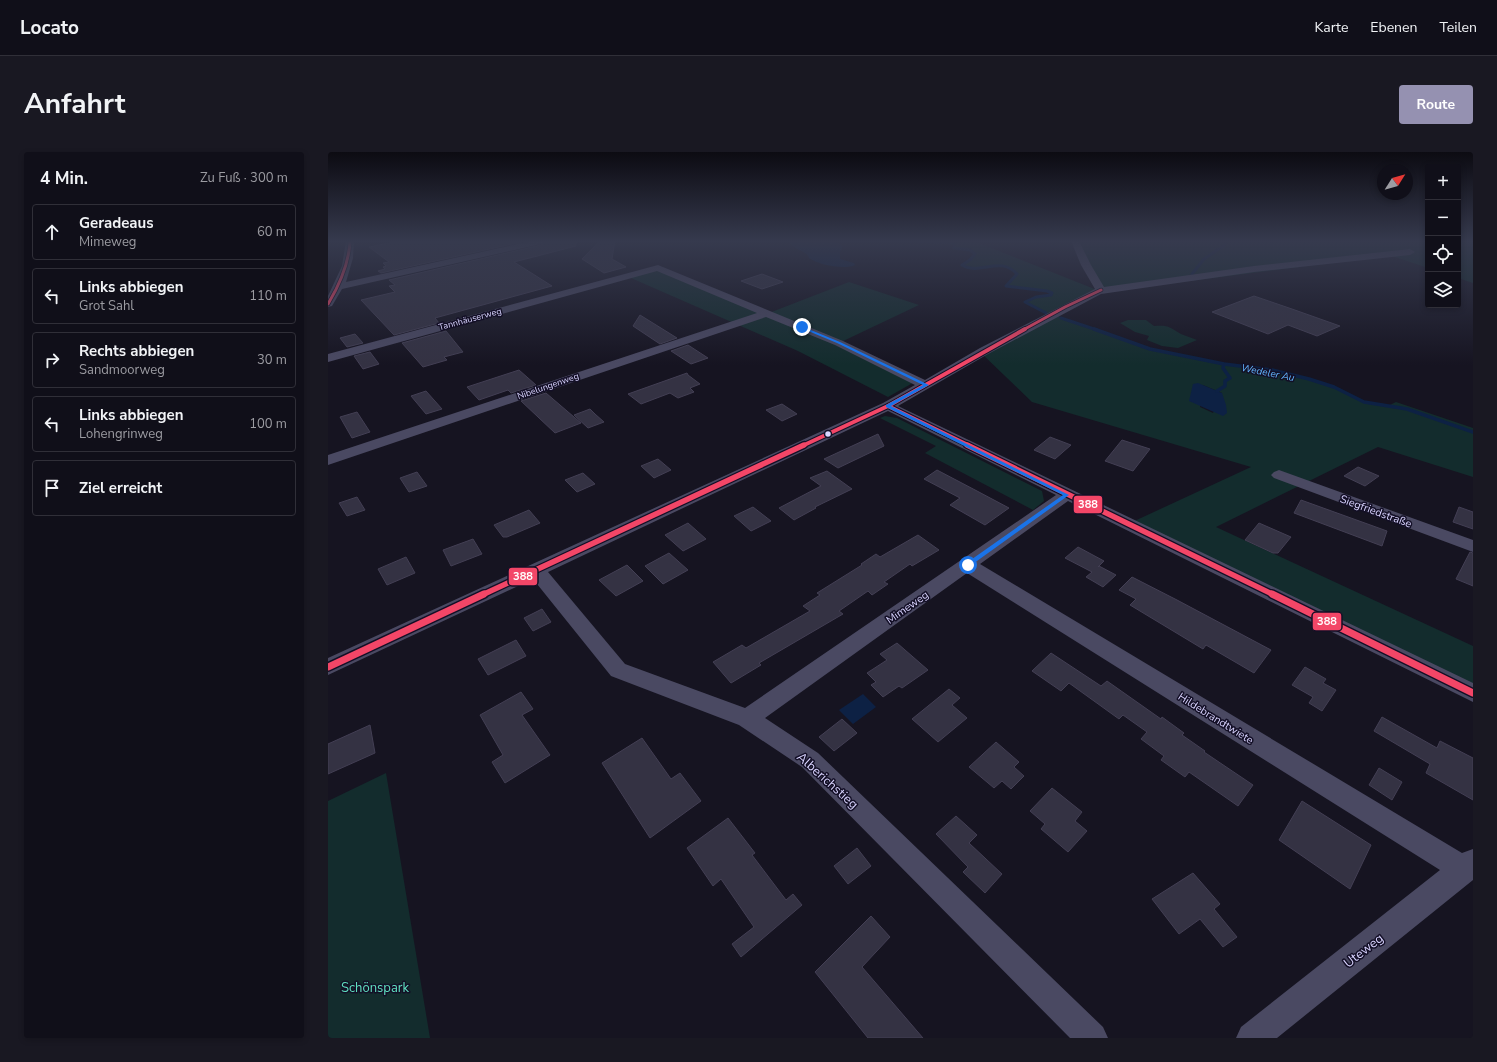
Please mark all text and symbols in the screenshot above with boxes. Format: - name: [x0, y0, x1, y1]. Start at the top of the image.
- text: Locato: [20, 15, 79, 41]
- text: Karte: [1315, 18, 1348, 37]
- text: Ebenen: [1370, 18, 1417, 37]
- text: Teilen: [1439, 18, 1477, 37]
- text: Anfahrt: [24, 85, 125, 123]
- button: Route: [1399, 85, 1473, 124]
- north arrow: [1377, 164, 1413, 200]
- map controls: [1425, 164, 1461, 308]
- button: +: [1425, 164, 1461, 200]
- text: 4 Min.: [40, 167, 88, 190]
- text: Zu Fuß · 300 m: [200, 169, 288, 187]
- button: −: [1425, 200, 1461, 236]
- text: Geradeaus: [79, 213, 154, 233]
- icon: ahead: [41, 221, 63, 243]
- text: 60 m: [257, 223, 287, 241]
- text: Mimeweg: [79, 233, 136, 251]
- button: locate: [1425, 236, 1461, 272]
- button: layers: [1425, 272, 1461, 308]
- text: Links abbiegen: [79, 277, 183, 297]
- icon: left: [41, 285, 63, 307]
- text: 110 m: [249, 287, 287, 305]
- text: Grot Sahl: [79, 297, 134, 315]
- street label: Tannhäuserweg: [437, 305, 503, 333]
- route end: [793, 318, 811, 336]
- text: Rechts abbiegen: [79, 341, 194, 361]
- icon: right: [41, 349, 63, 371]
- text: 30 m: [257, 351, 287, 369]
- text: Sandmoorweg: [79, 361, 165, 379]
- water label: Wedeler Au: [1240, 361, 1296, 385]
- street label: Nibelungenweg: [516, 370, 580, 402]
- text: Links abbiegen: [79, 405, 183, 425]
- icon: left: [41, 413, 63, 435]
- text: 100 m: [249, 415, 287, 433]
- text: Lohengrinweg: [79, 425, 163, 443]
- unlabelled marker: [823, 429, 833, 439]
- icon: arrive: [41, 477, 63, 499]
- text: Ziel erreicht: [79, 478, 162, 498]
- street label: Siegfriedstraße: [1338, 492, 1414, 531]
- line badge: 388: [1073, 495, 1103, 514]
- text: 388: [1078, 497, 1098, 512]
- route start: [959, 556, 977, 574]
- line badge: 388: [508, 567, 538, 586]
- text: 388: [513, 569, 533, 584]
- street label: Mimeweg: [883, 587, 932, 627]
- line badge: 388: [1312, 612, 1342, 631]
- text: 388: [1317, 614, 1337, 629]
- street label: Hildebrandtwiete: [1175, 689, 1256, 748]
- street label: Alberichstieg: [793, 748, 862, 813]
- street label: Uteweg: [1340, 929, 1387, 972]
- park label: Schönspark: [341, 979, 409, 997]

